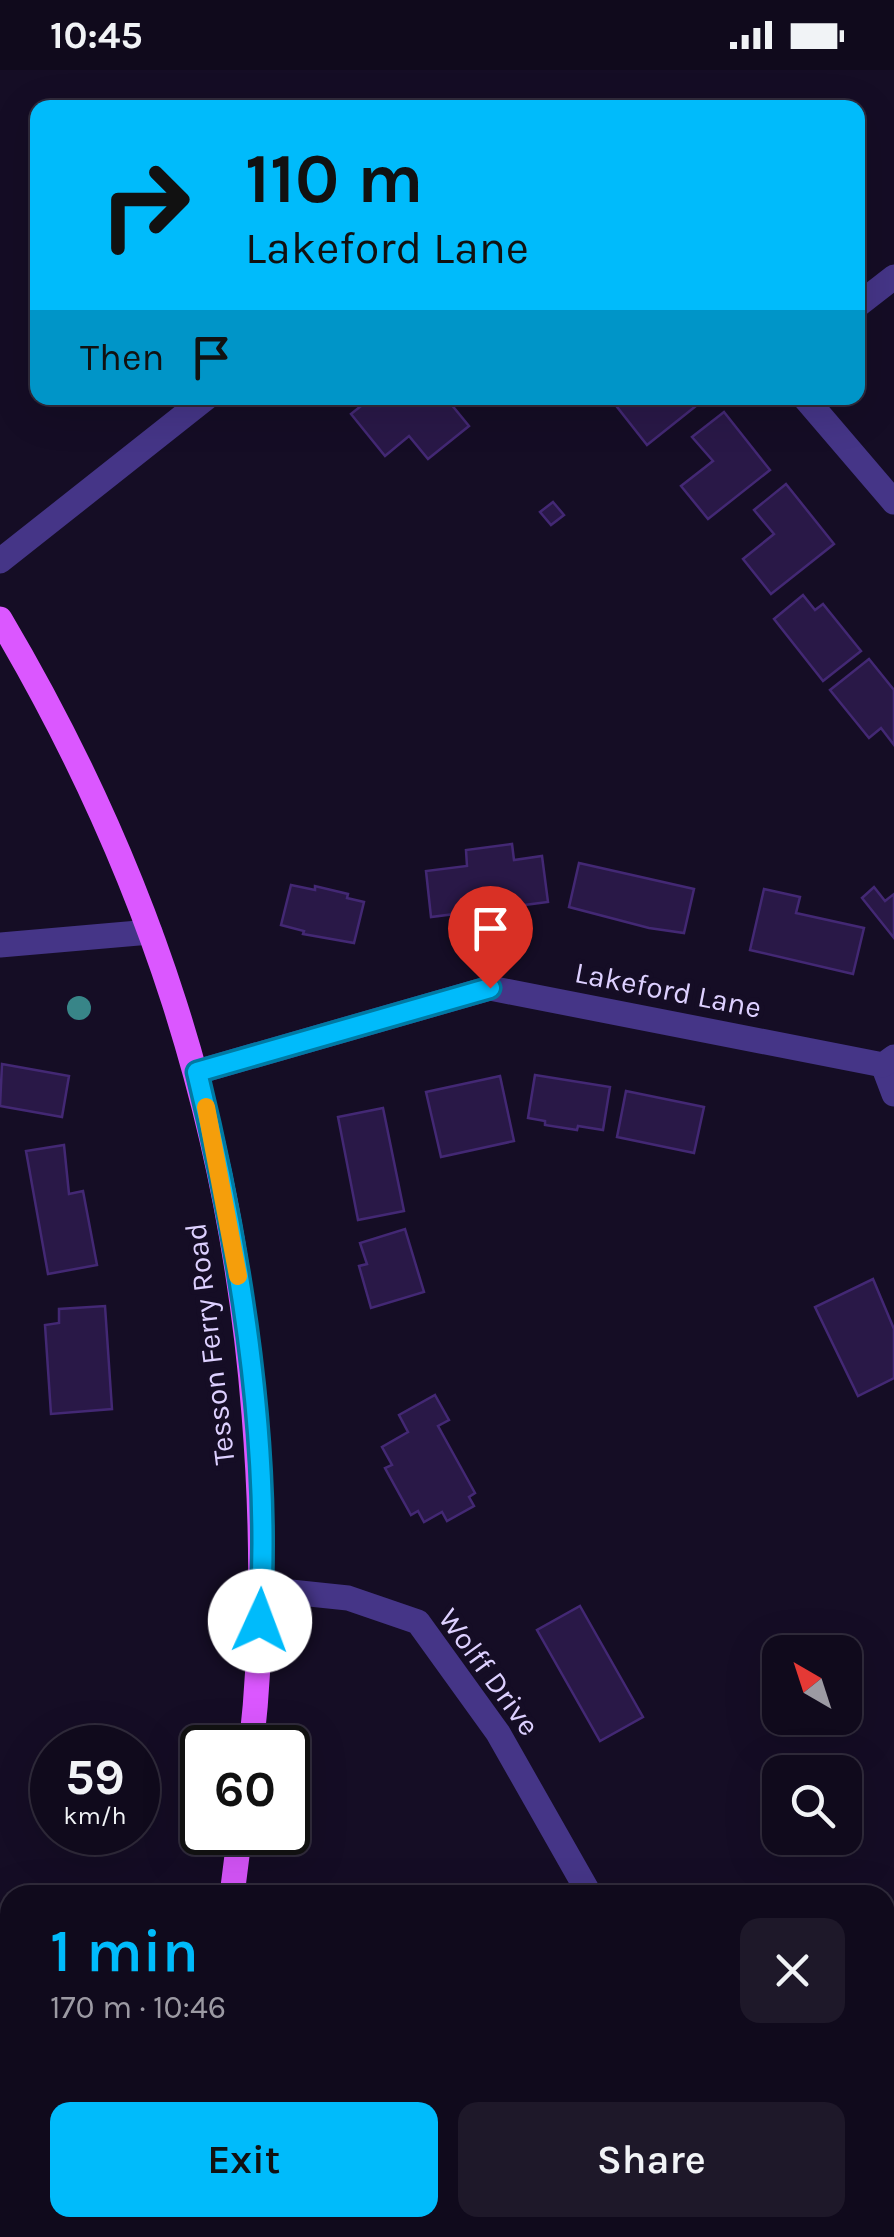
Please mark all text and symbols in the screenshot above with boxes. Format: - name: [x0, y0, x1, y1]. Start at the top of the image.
- text: 10:45: [50, 13, 143, 58]
- text: 110 m: [245, 138, 423, 220]
- icon: right: [80, 140, 210, 270]
- text: Lakeford Lane: [245, 222, 529, 274]
- icon: arrive: [184, 330, 239, 385]
- text: Then: [80, 335, 164, 380]
- pin: [448, 886, 533, 989]
- icon: arrive: [463, 901, 518, 956]
- street label: Lakeford Lane: [572, 954, 764, 1026]
- street label: Tesson Ferry Road: [177, 1221, 243, 1467]
- position arrow: [208, 1569, 312, 1673]
- street label: Wolff Drive: [431, 1601, 547, 1743]
- north arrow: [762, 1635, 862, 1735]
- map controls: [762, 1635, 862, 1855]
- speed limit sign: 60: [180, 1725, 310, 1855]
- text: 59: [65, 1748, 125, 1807]
- button: search: [762, 1755, 862, 1855]
- text: km/h: [63, 1801, 127, 1830]
- text: 1 min: [50, 1916, 199, 1986]
- button: close: [740, 1918, 845, 2023]
- text: 170 m · 10:46: [50, 1989, 226, 2026]
- button: Exit: [50, 2102, 438, 2217]
- button: Share: [458, 2102, 845, 2217]

